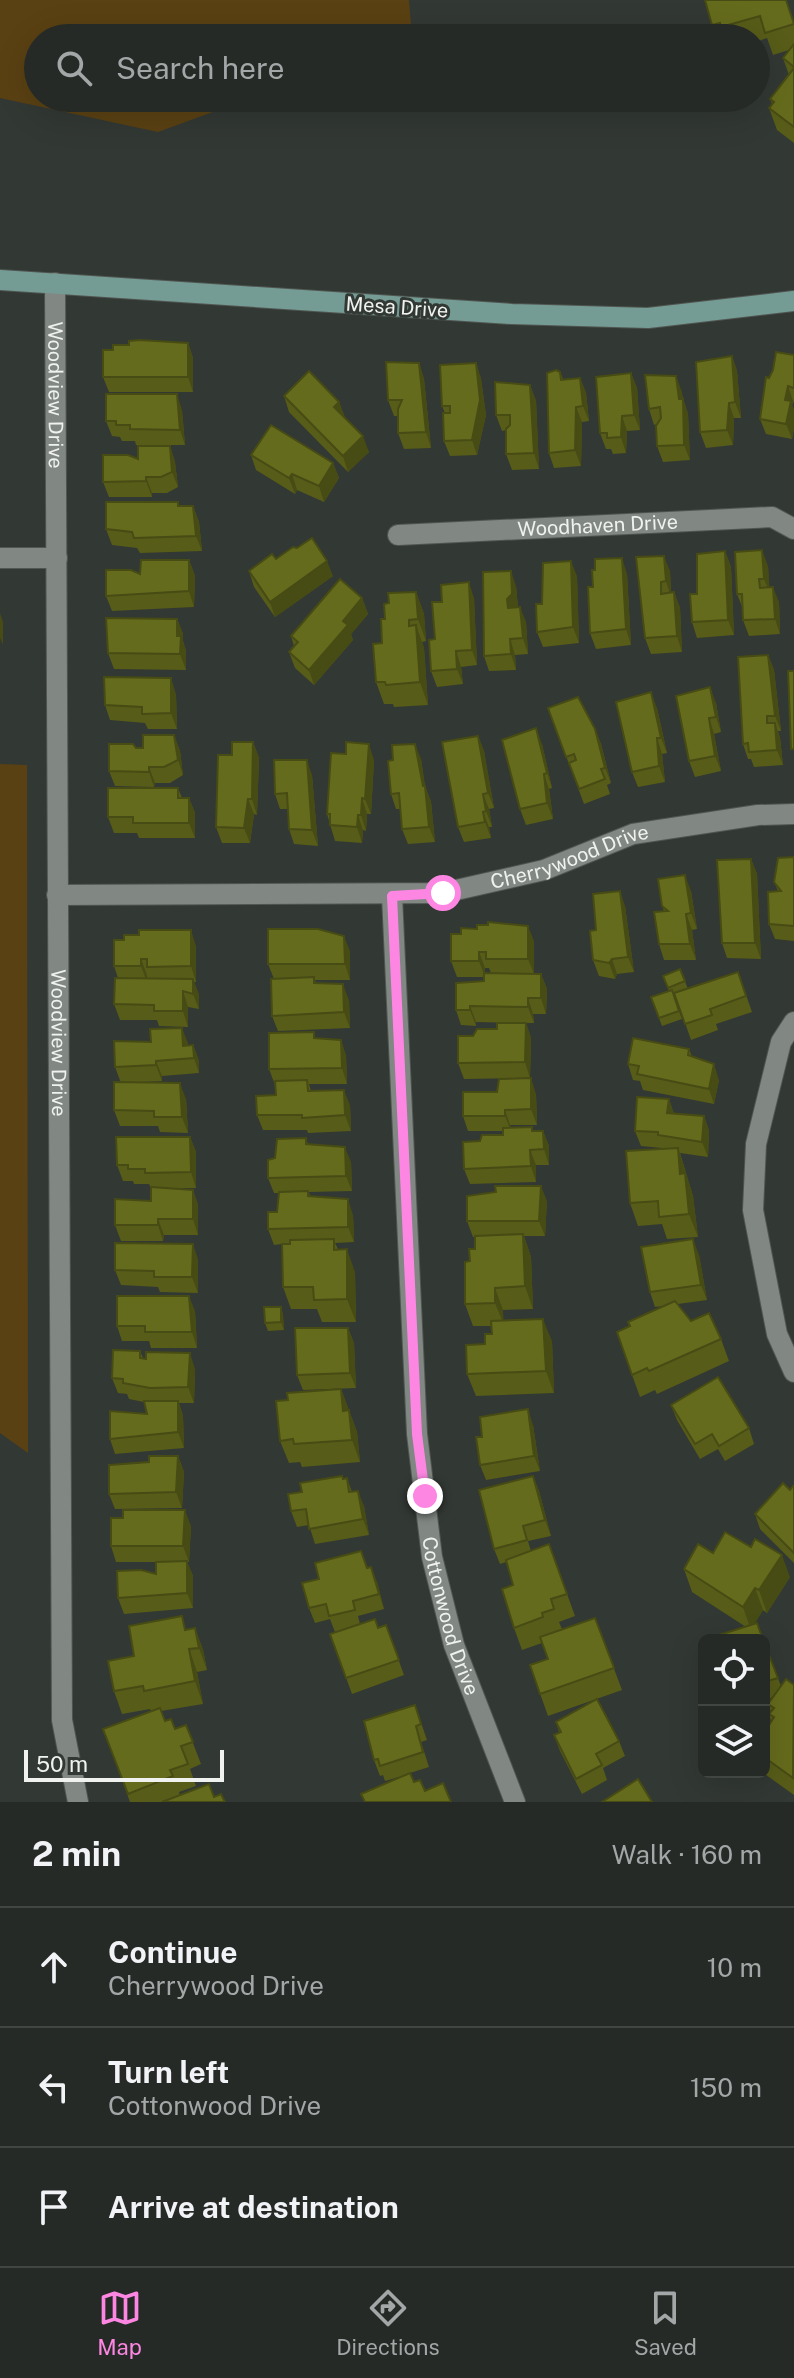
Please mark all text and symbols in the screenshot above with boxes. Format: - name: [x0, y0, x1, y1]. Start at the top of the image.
- search box: [24, 24, 770, 112]
- icon: search: [52, 46, 96, 90]
- text: Search here: [116, 50, 284, 86]
- street label: Mesa Drive: [345, 291, 449, 323]
- street label: Woodview Drive: [43, 321, 68, 469]
- street label: Woodhaven Drive: [517, 510, 679, 541]
- street label: Cherrywood Drive: [488, 820, 650, 894]
- route start: [425, 875, 461, 911]
- street label: Woodview Drive: [46, 969, 71, 1117]
- route end: [407, 1478, 443, 1514]
- street label: Cottonwood Drive: [418, 1535, 484, 1699]
- map controls: [698, 1634, 770, 1778]
- button: locate: [698, 1634, 770, 1706]
- button: layers: [698, 1706, 770, 1778]
- scale bar: [24, 1746, 224, 1782]
- text: 50 m: [36, 1751, 88, 1777]
- text: 2 min: [32, 1834, 121, 1874]
- text: Walk · 160 m: [612, 1839, 762, 1870]
- text: Continue: [108, 1934, 238, 1970]
- icon: ahead: [32, 1945, 76, 1989]
- text: 10 m: [707, 1952, 762, 1983]
- text: Cherrywood Drive: [108, 1970, 324, 2001]
- text: Turn left: [108, 2054, 229, 2090]
- icon: left: [32, 2065, 76, 2109]
- text: 150 m: [690, 2072, 762, 2103]
- text: Cottonwood Drive: [108, 2090, 321, 2121]
- icon: arrive: [32, 2185, 76, 2229]
- text: Arrive at destination: [108, 2189, 399, 2225]
- tab: Map: [97, 2286, 142, 2360]
- tab: Directions: [336, 2286, 440, 2360]
- tab: Saved: [634, 2286, 697, 2360]

